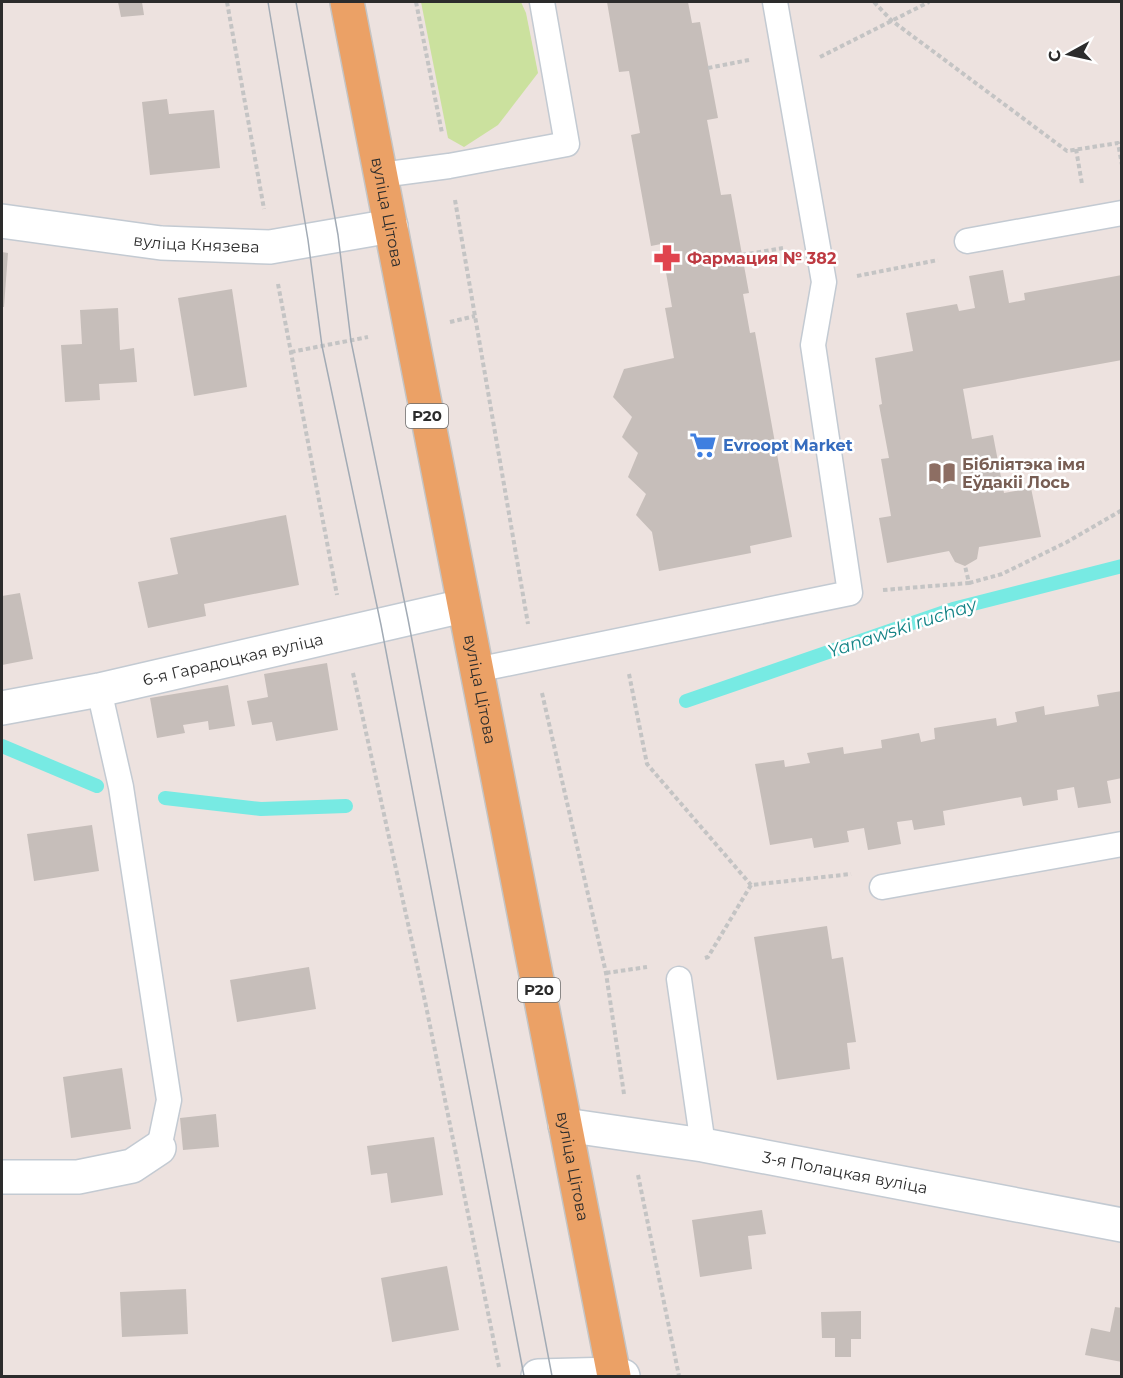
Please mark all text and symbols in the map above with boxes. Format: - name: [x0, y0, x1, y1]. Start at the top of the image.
- north arrow: [1039, 24, 1099, 84]
- text: С: [1044, 49, 1065, 63]
- street label: вуліца Цітова: [367, 156, 407, 269]
- street label: вуліца Князева: [132, 230, 260, 257]
- pharmacy icon: Фармация № 382: [652, 243, 682, 273]
- place label: Фармация № 382: [687, 249, 836, 268]
- road number: Р20: [406, 404, 448, 428]
- supermarket icon: Evroopt Market: [688, 430, 718, 460]
- place label: Evroopt Market: [723, 436, 853, 455]
- place label: Бібліятэка імя Еўдакіі Лось: [962, 455, 1085, 492]
- library icon: Бібліятэка імя Еўдакіі Лось: [927, 458, 957, 488]
- water label: Yanawski ruchay: [825, 593, 980, 662]
- street label: 6-я Гарадоцкая вуліца: [141, 630, 325, 690]
- street label: вуліца Цітова: [460, 633, 500, 746]
- road number: Р20: [518, 978, 560, 1002]
- street label: вуліца Цітова: [553, 1110, 593, 1223]
- street label: 3-я Полацкая вуліца: [761, 1148, 929, 1198]

